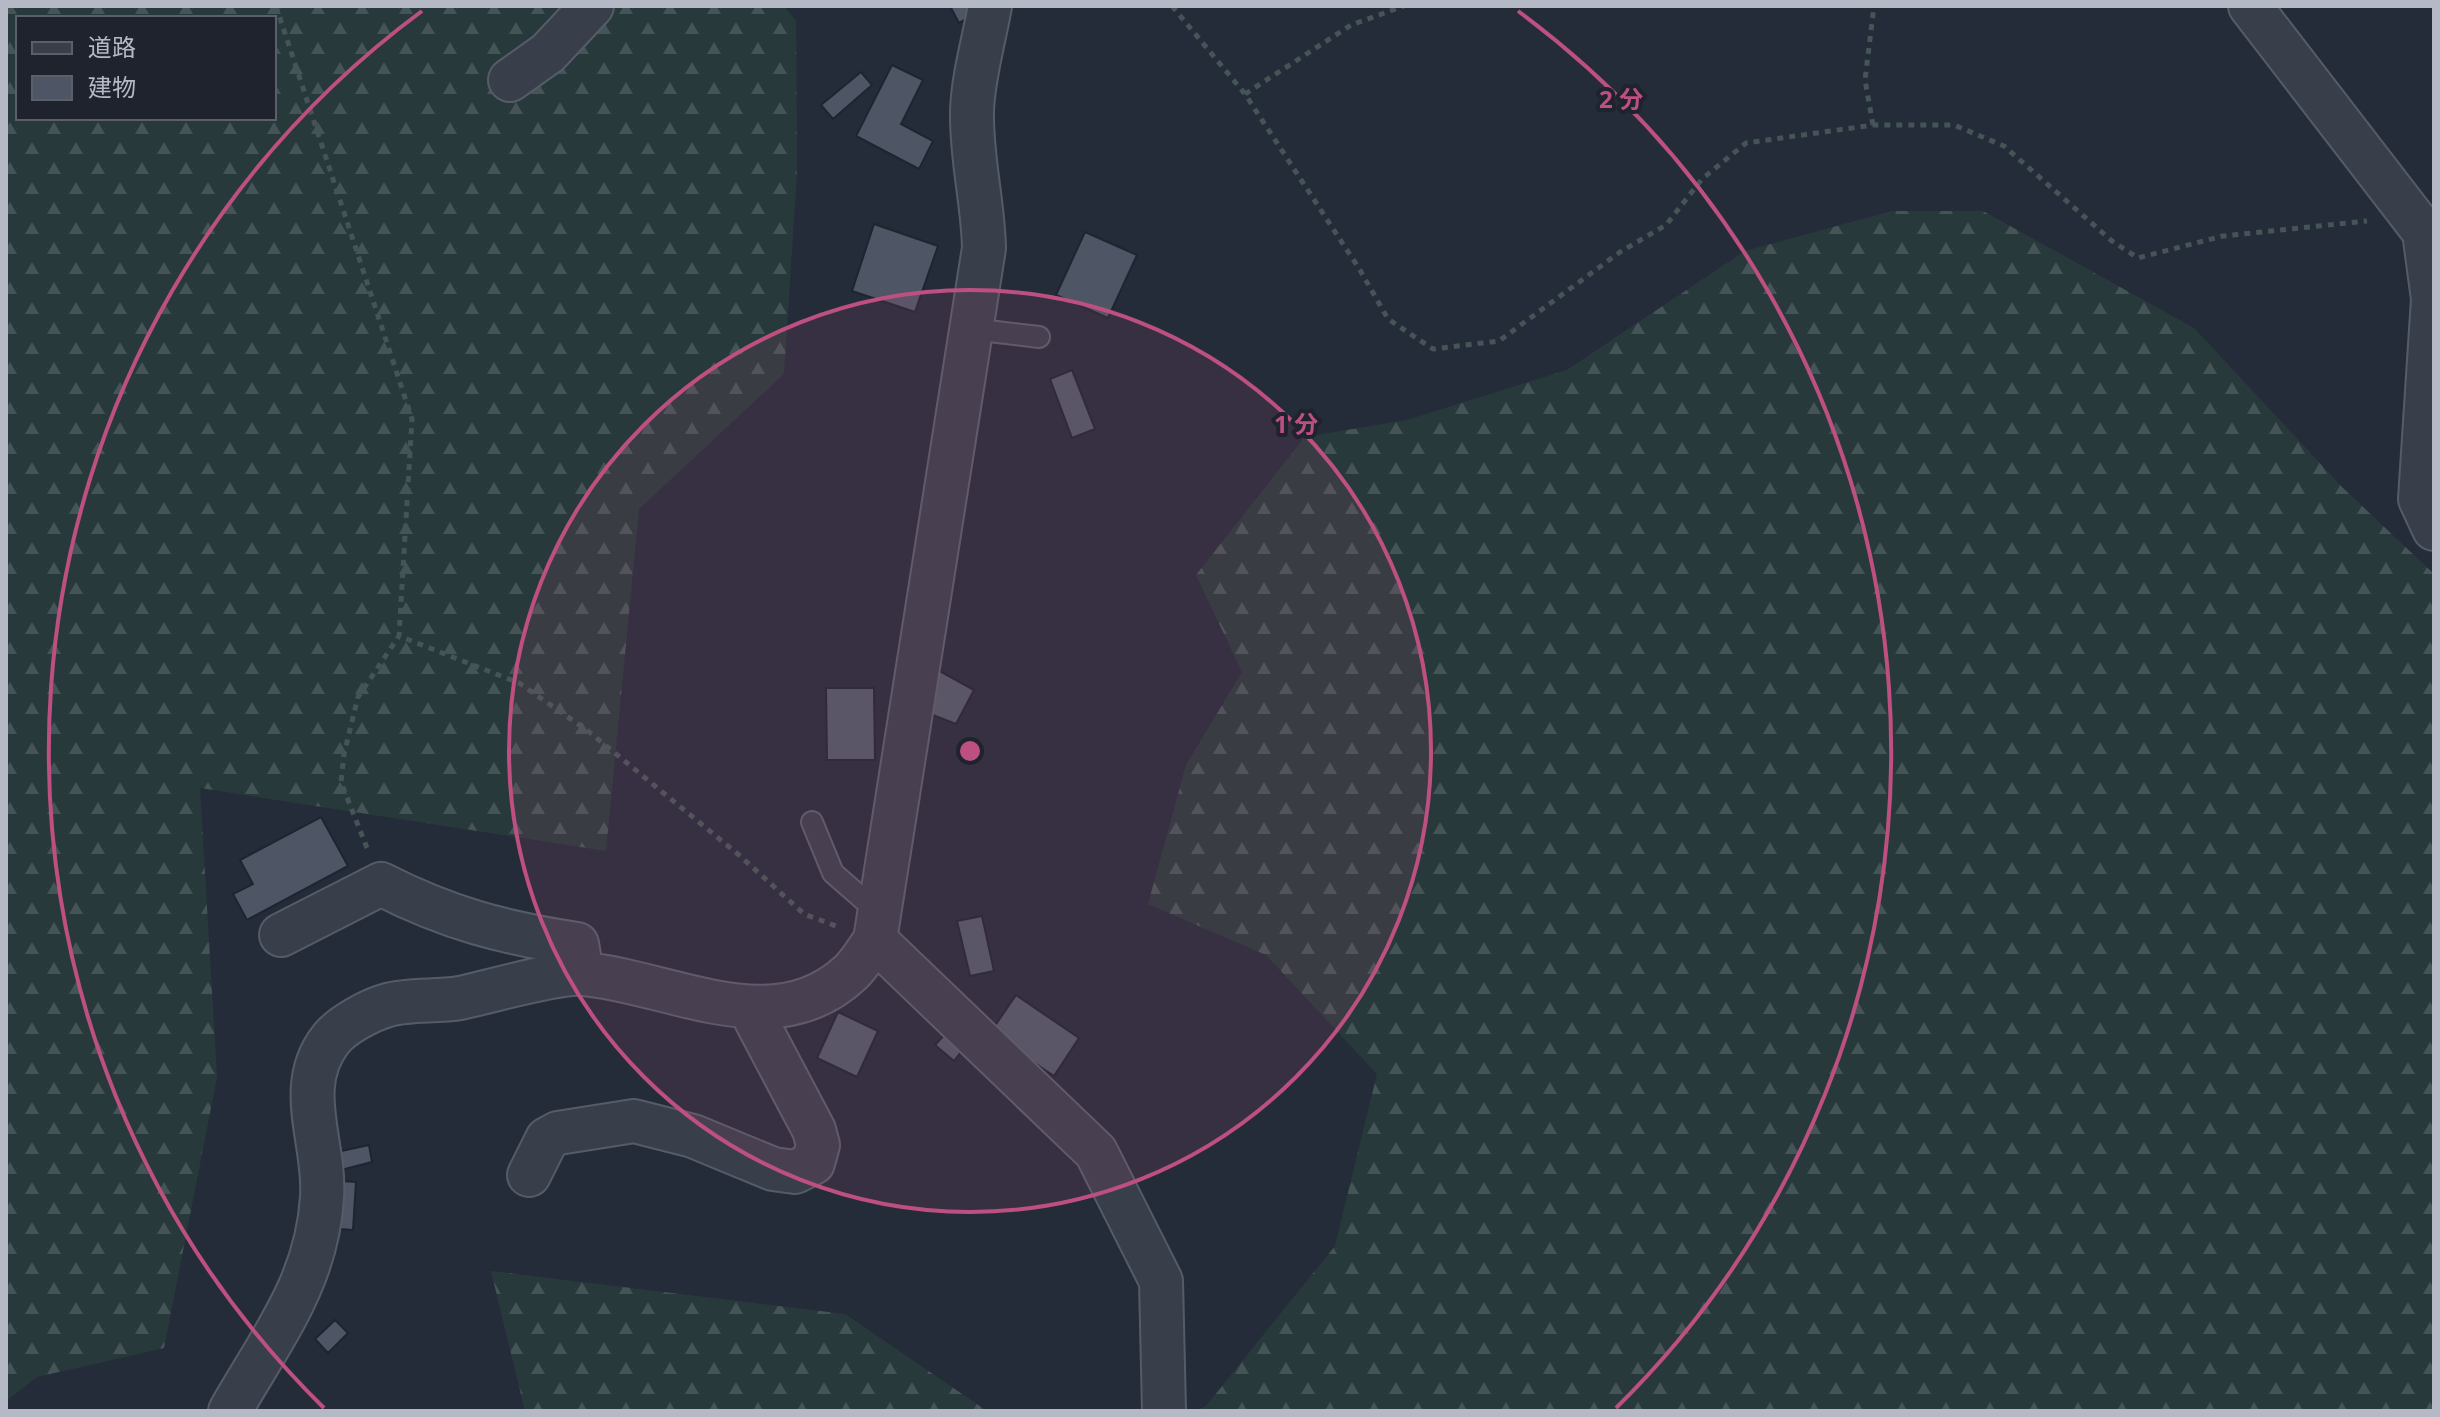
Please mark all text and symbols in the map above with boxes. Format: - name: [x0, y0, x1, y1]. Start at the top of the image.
- legend: [16, 16, 276, 120]
- text: 道路: [88, 30, 136, 63]
- text: 建物: [88, 70, 136, 103]
- text: 2 分: [1599, 82, 1643, 115]
- text: 1 分: [1274, 407, 1318, 440]
- centre of rings: [956, 737, 984, 765]

